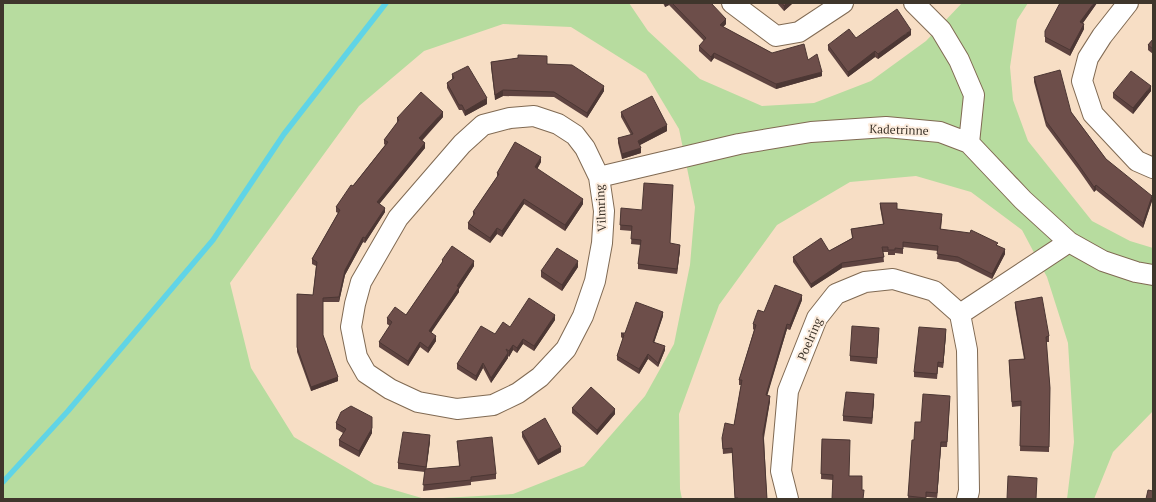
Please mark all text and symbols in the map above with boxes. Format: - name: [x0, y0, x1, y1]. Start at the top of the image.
- street label: Kadetrinne: [869, 121, 929, 138]
- street label: Vilmring: [592, 183, 609, 232]
- street label: Poelring: [794, 315, 825, 362]

